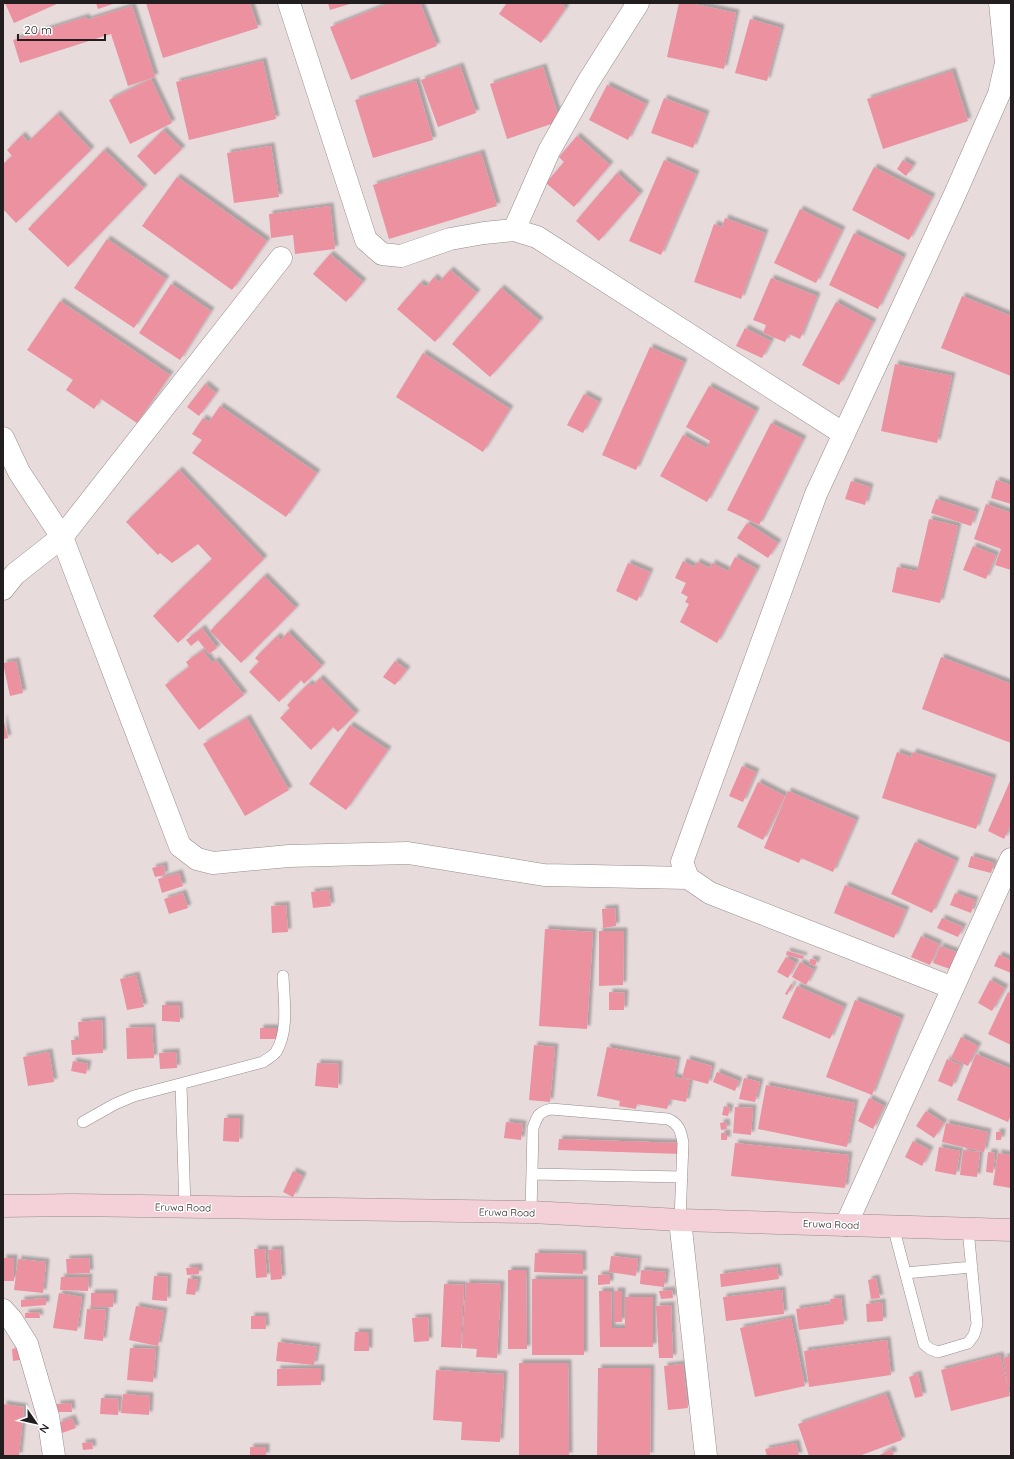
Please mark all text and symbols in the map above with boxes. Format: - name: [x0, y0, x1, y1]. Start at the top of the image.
- scale bar: [18, 16, 105, 42]
- text: 20 m: [24, 22, 52, 37]
- street label: Eruwa Road: [155, 1201, 211, 1214]
- street label: Eruwa Road: [479, 1206, 535, 1219]
- street label: Eruwa Road: [803, 1217, 859, 1232]
- north arrow: [16, 1403, 56, 1443]
- text: N: [36, 1421, 52, 1436]

